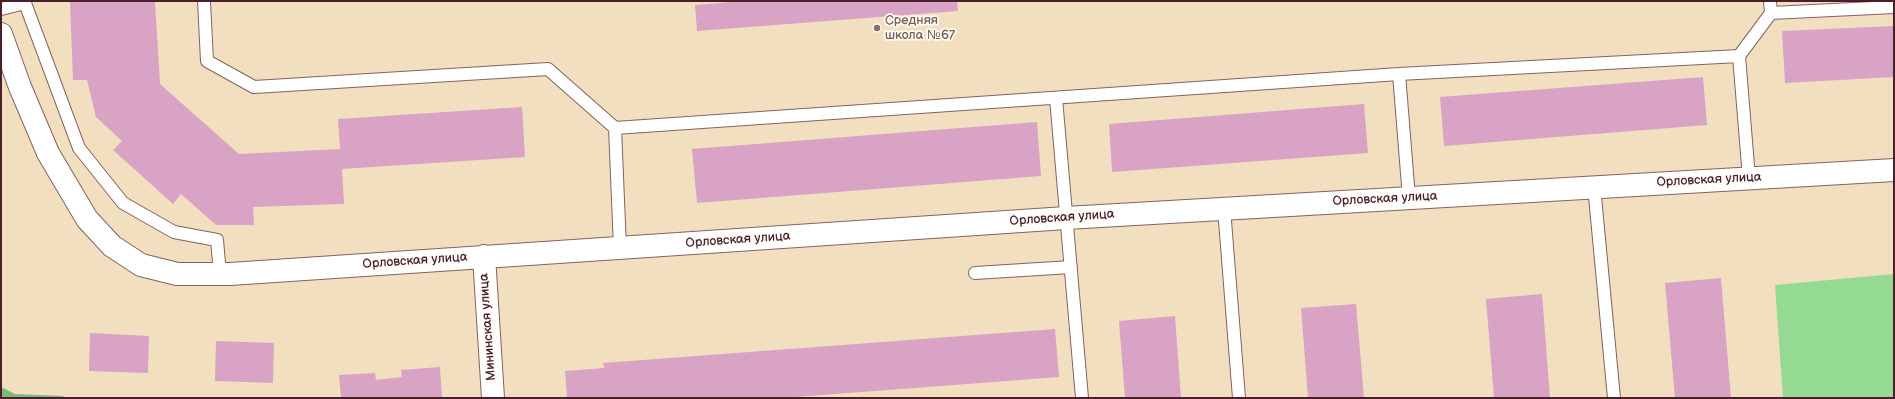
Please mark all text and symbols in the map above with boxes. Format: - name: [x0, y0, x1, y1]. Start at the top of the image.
- place label: Средняя школа №67: [885, 13, 955, 44]
- marker: Средняя школа №67: [872, 23, 882, 33]
- street label: Орловская улица: [1656, 169, 1762, 191]
- street label: Орловская улица: [1332, 188, 1438, 210]
- street label: Орловская улица: [1009, 207, 1115, 229]
- street label: Орловская улица: [685, 229, 791, 251]
- street label: Орловская улица: [362, 250, 468, 272]
- street label: Мининская улица: [476, 273, 500, 381]

